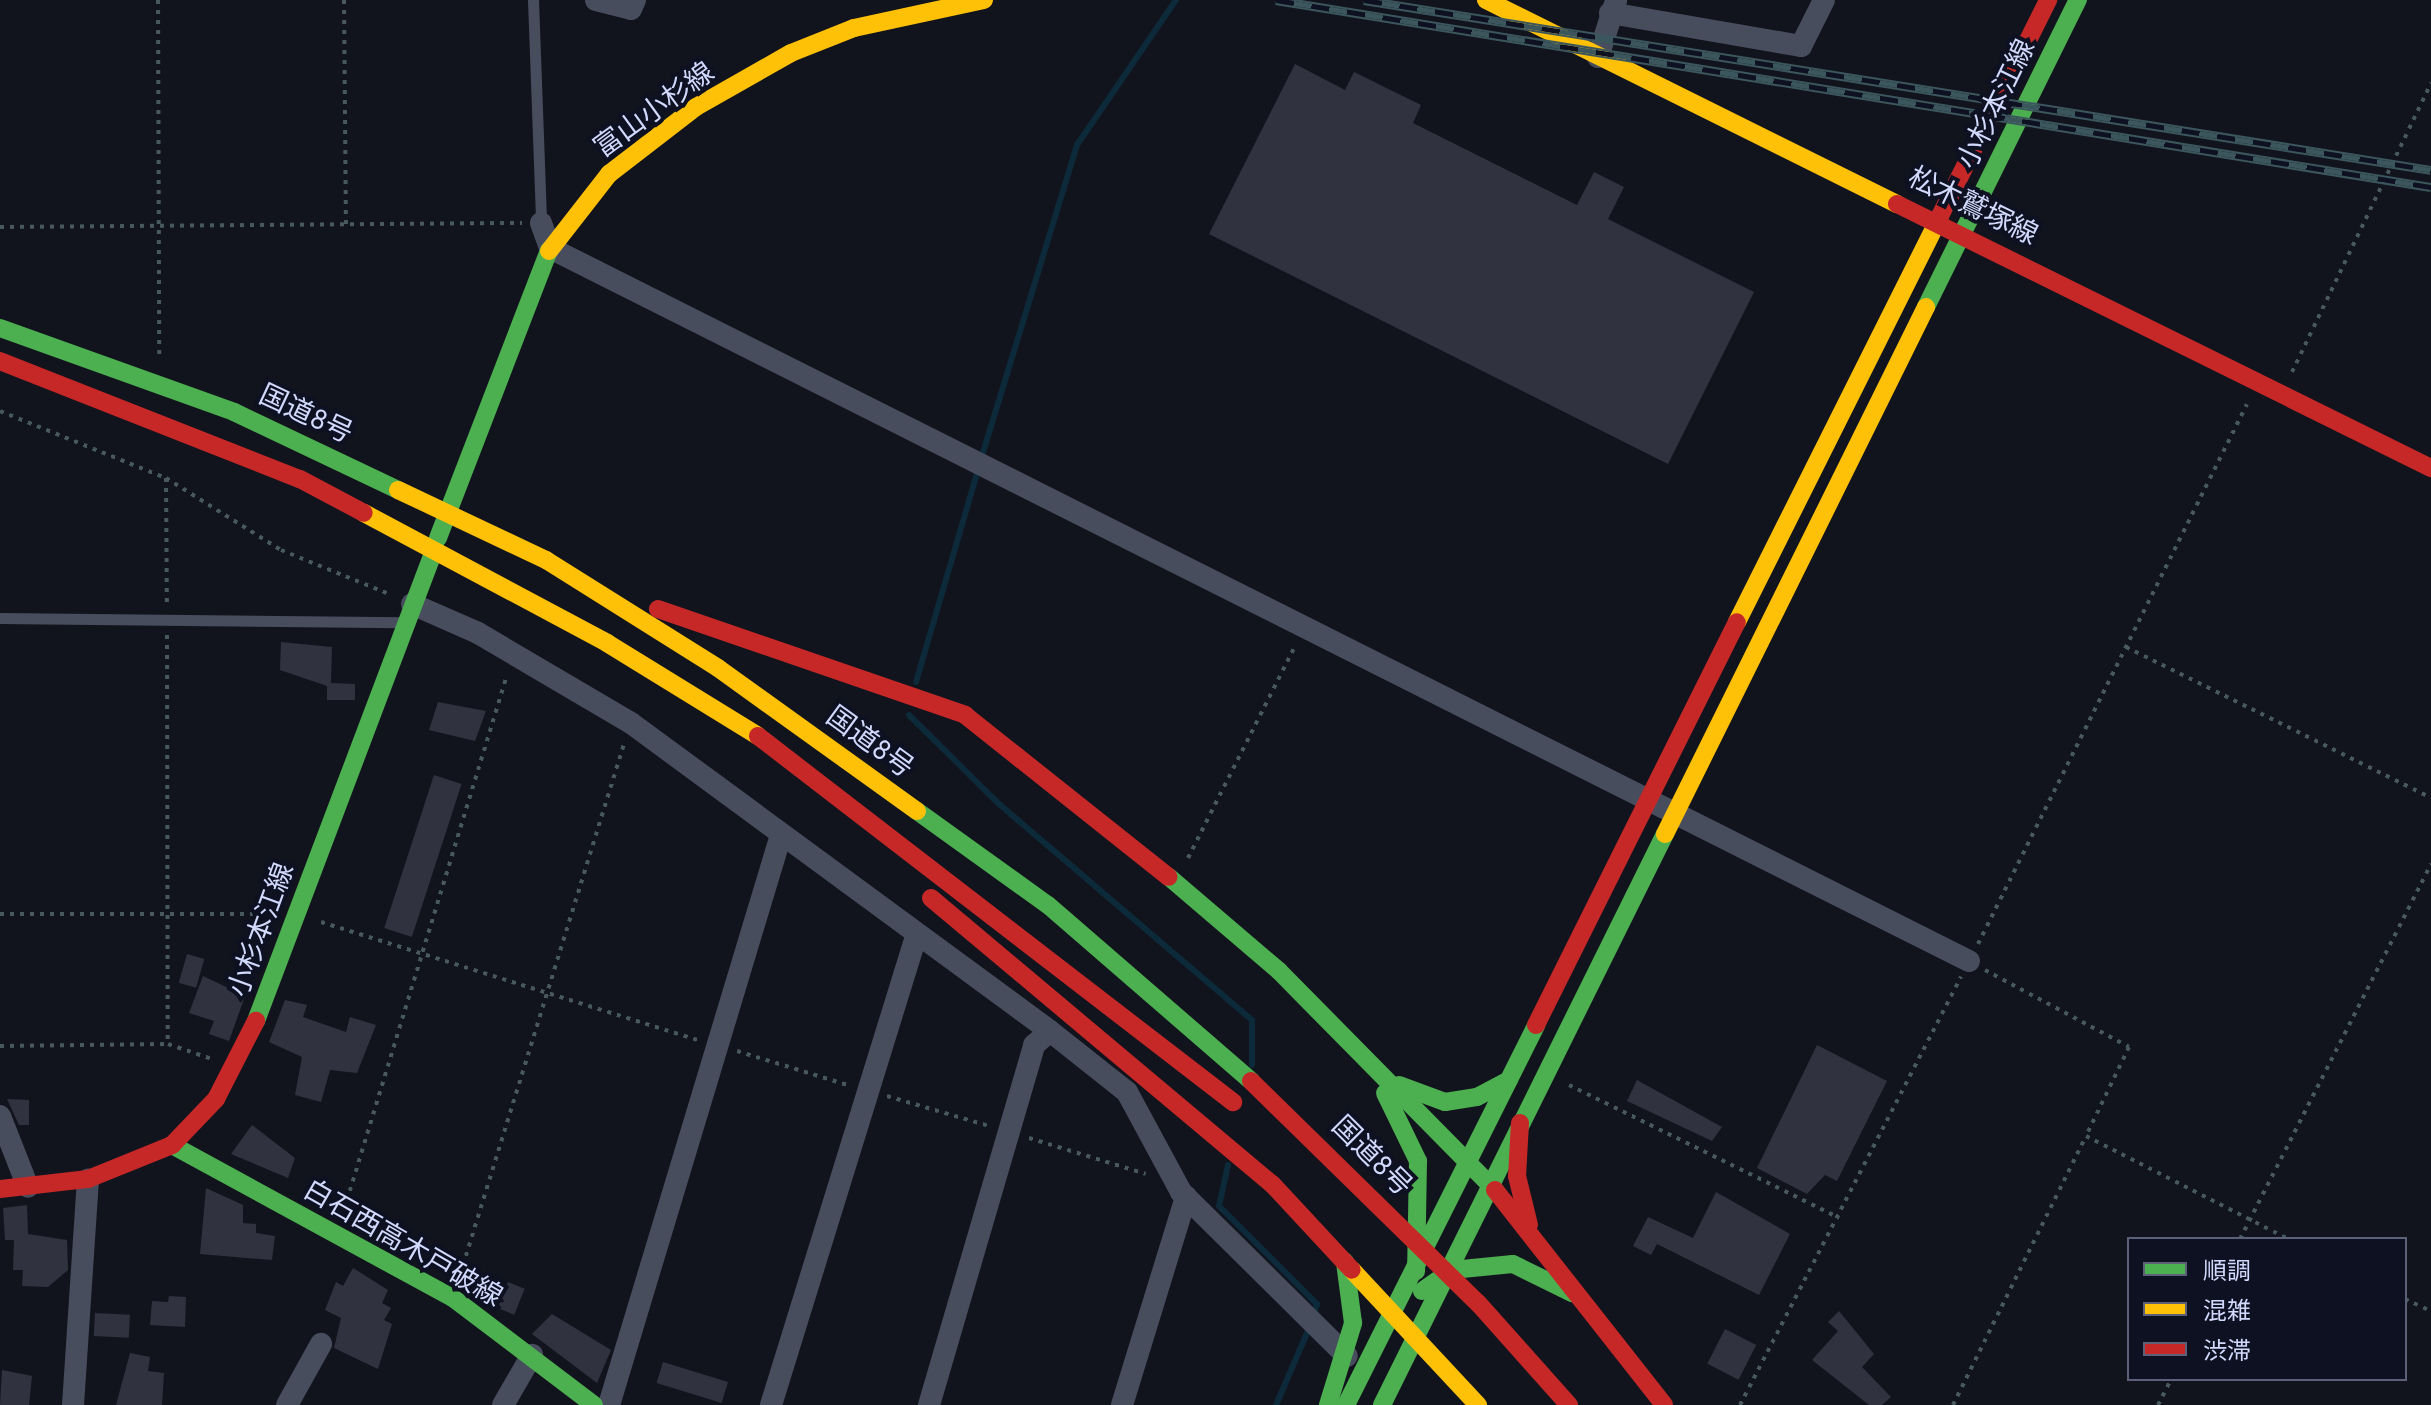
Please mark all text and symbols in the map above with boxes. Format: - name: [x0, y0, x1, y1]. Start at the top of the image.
- street label: 小杉本江線: [1950, 34, 2042, 174]
- street label: 富山小杉線: [587, 55, 721, 165]
- street label: 松木鷲塚線: [1903, 160, 2043, 252]
- street label: 国道8号: [254, 378, 358, 450]
- street label: 国道8号: [820, 699, 920, 785]
- street label: 小杉本江線: [221, 858, 301, 1002]
- street label: 国道8号: [1325, 1109, 1419, 1203]
- street label: 白石西高木戸破線: [298, 1172, 508, 1314]
- legend: [2127, 1237, 2407, 1381]
- text: 順調: [2203, 1253, 2251, 1288]
- text: 混雑: [2203, 1293, 2251, 1328]
- text: 渋滞: [2203, 1333, 2251, 1368]

